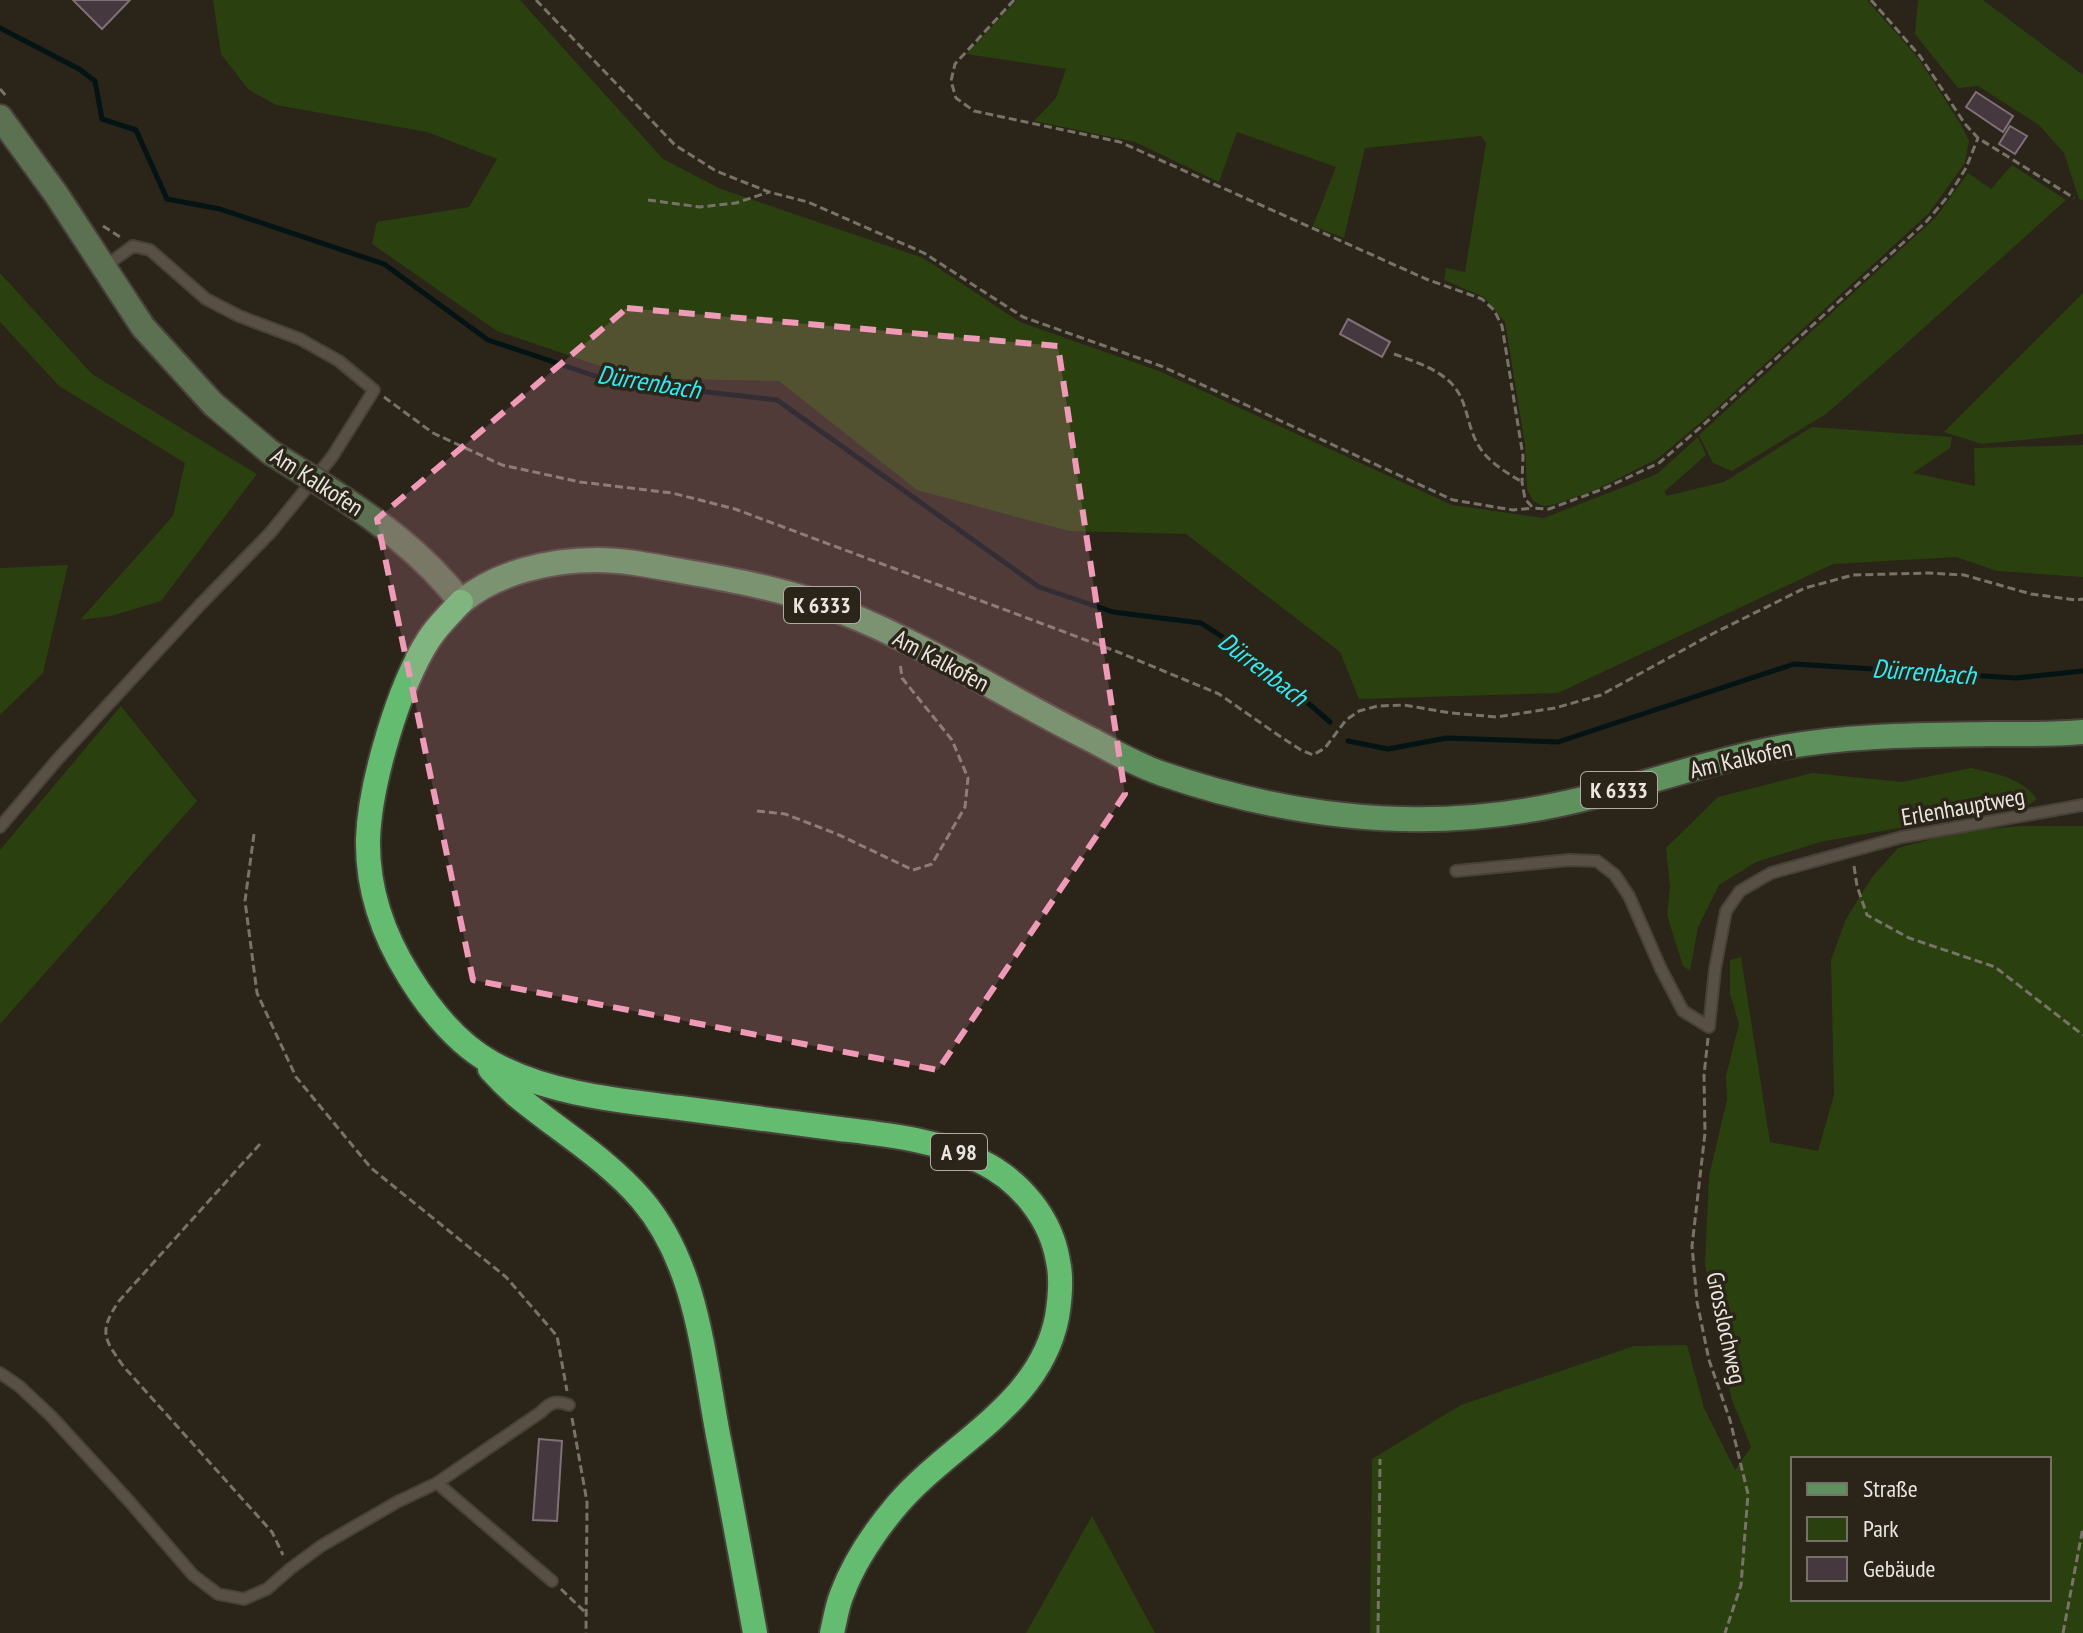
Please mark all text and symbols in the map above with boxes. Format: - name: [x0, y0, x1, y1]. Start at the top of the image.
- water label: Dürrenbach: [595, 357, 704, 406]
- street label: Am Kalkofen: [265, 440, 369, 523]
- road number: K 6333: [784, 587, 860, 623]
- street label: Am Kalkofen: [888, 622, 995, 699]
- water label: Dürrenbach: [1212, 624, 1316, 714]
- water label: Dürrenbach: [1871, 651, 1978, 692]
- street label: Am Kalkofen: [1687, 732, 1795, 785]
- road number: K 6333: [1581, 772, 1657, 808]
- street label: Erlenhauptweg: [1899, 780, 2027, 833]
- road number: A 98: [931, 1134, 987, 1170]
- street label: Grosslochweg: [1699, 1269, 1754, 1387]
- legend: [1791, 1457, 2051, 1601]
- text: Straße: [1863, 1473, 1918, 1504]
- text: Park: [1863, 1513, 1899, 1544]
- text: Gebäude: [1863, 1553, 1935, 1584]

